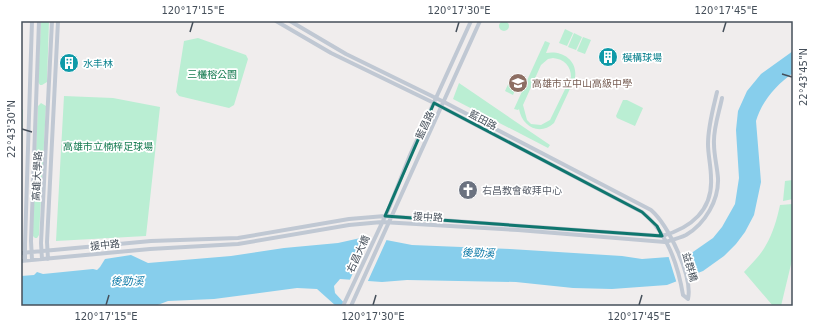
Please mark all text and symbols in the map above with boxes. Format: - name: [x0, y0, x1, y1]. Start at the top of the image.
- text: 120°17'15"E: [161, 5, 225, 16]
- text: 120°17'30"E: [427, 5, 491, 16]
- text: 120°17'45"E: [694, 5, 758, 16]
- building icon: 模構球場: [597, 46, 619, 68]
- text: 22°43'45"N: [798, 48, 809, 106]
- building icon: 水丰林: [58, 52, 80, 74]
- place label: 模構球場: [622, 52, 662, 63]
- place label: 水丰林: [83, 58, 113, 69]
- park label: 三欉榕公園: [187, 69, 237, 80]
- school or university icon: 高雄市立中山高級中學: [507, 72, 529, 94]
- place label: 高雄市立中山高級中學: [532, 78, 632, 89]
- text: 22°43'30"N: [6, 100, 17, 158]
- street label: 藍田路: [467, 108, 499, 132]
- street label: 藍昌路: [414, 109, 436, 141]
- park label: 高雄市立楠梓足球場: [63, 141, 153, 152]
- street label: 高雄大學路: [30, 151, 44, 201]
- church icon: 右昌教會敬拜中心: [457, 179, 479, 201]
- place label: 右昌教會敬拜中心: [482, 185, 562, 196]
- street label: 援中路: [413, 211, 443, 223]
- street label: 右昌大橋: [345, 234, 371, 274]
- street label: 援中路: [90, 238, 120, 252]
- water label: 後勁溪: [461, 246, 497, 260]
- street label: 益群橋: [681, 251, 699, 283]
- water label: 後勁溪: [111, 275, 145, 288]
- text: 120°17'15"E: [74, 311, 138, 322]
- text: 120°17'30"E: [341, 311, 405, 322]
- text: 120°17'45"E: [607, 311, 671, 322]

